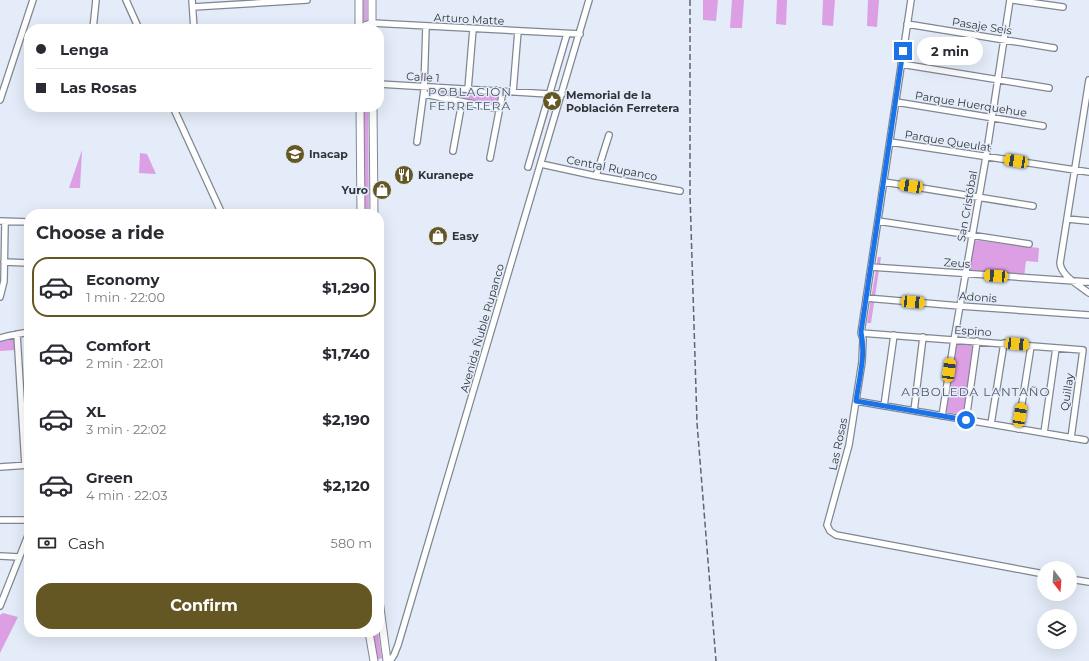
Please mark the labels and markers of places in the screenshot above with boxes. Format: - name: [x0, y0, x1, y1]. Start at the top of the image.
- place label: Memorial de la Población Ferretera: [566, 88, 680, 115]
- place icon: Memorial de la Población Ferretera: [541, 90, 563, 112]
- school or university icon: Inacap: [284, 143, 306, 165]
- place label: Inacap: [309, 147, 348, 161]
- restaurant icon: Kuranepe: [393, 164, 415, 186]
- place label: Kuranepe: [418, 168, 474, 182]
- shop icon: Yuro: [371, 179, 393, 201]
- place label: Yuro: [341, 183, 368, 197]
- shop icon: Easy: [427, 225, 449, 247]
- place label: Easy: [452, 229, 479, 243]

